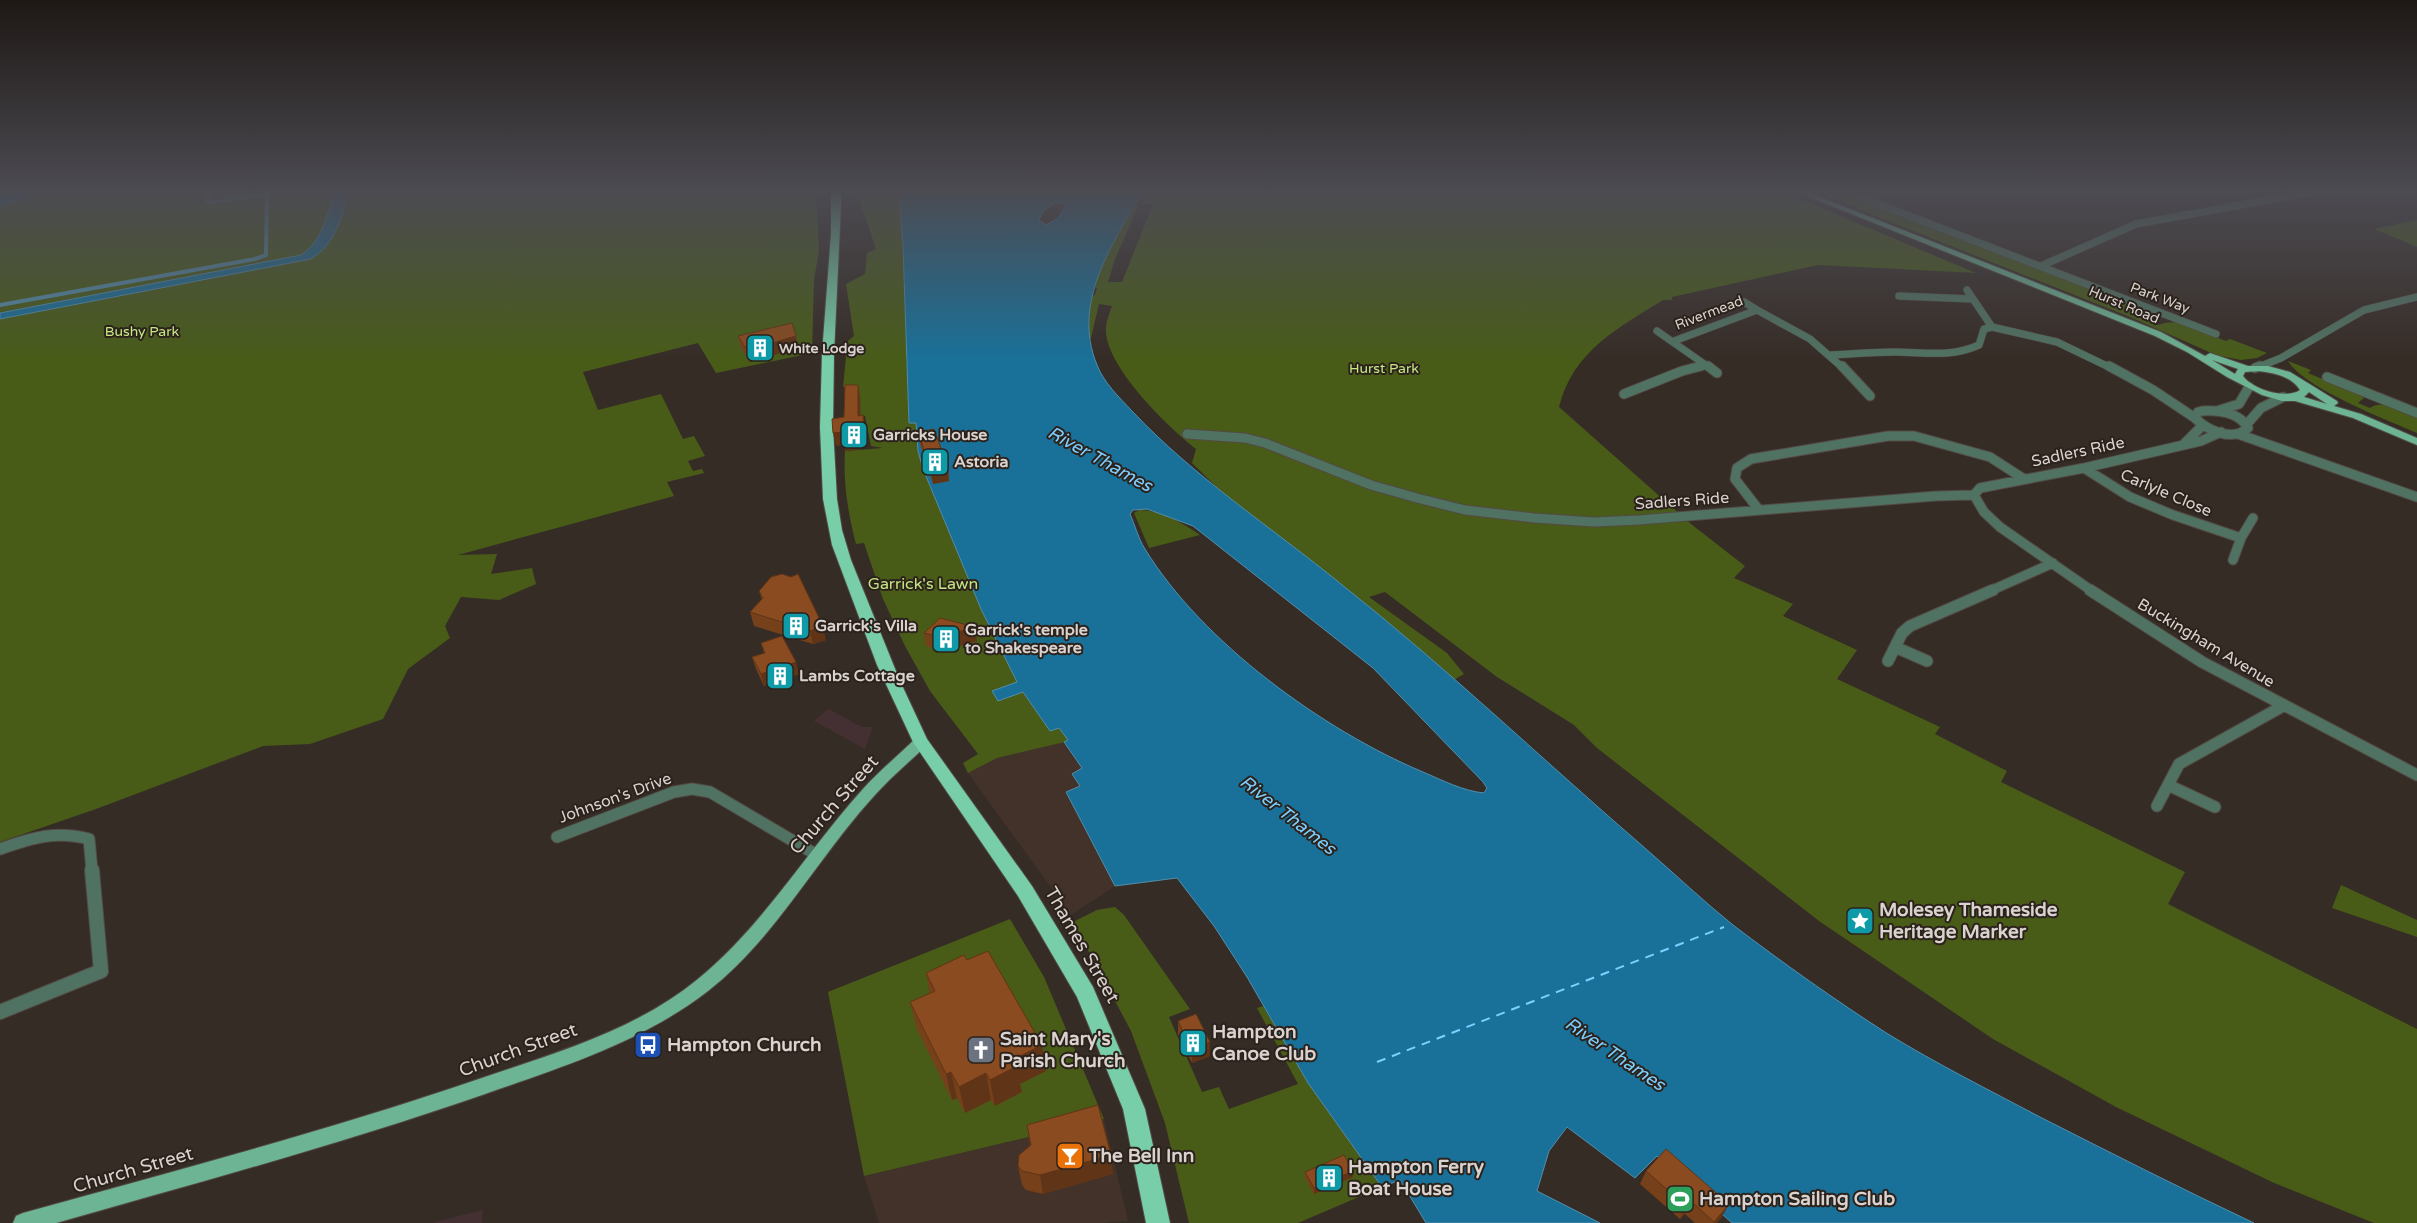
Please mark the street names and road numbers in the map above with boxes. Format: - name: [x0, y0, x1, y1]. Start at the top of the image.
- street label: Park Way: [2128, 279, 2193, 317]
- street label: Hurst Road: [2086, 282, 2162, 328]
- street label: Rivermead: [1673, 292, 1745, 334]
- street label: Sadlers Ride: [2030, 432, 2126, 472]
- street label: Carlyle Close: [2117, 465, 2215, 521]
- street label: Sadlers Ride: [1634, 488, 1730, 514]
- street label: Buckingham Avenue: [2134, 594, 2278, 692]
- street label: Church Street: [785, 751, 883, 859]
- street label: Johnson's Drive: [556, 768, 674, 828]
- street label: Thames Street: [1040, 883, 1124, 1007]
- street label: Church Street: [456, 1018, 580, 1082]
- street label: Church Street: [70, 1142, 196, 1198]

